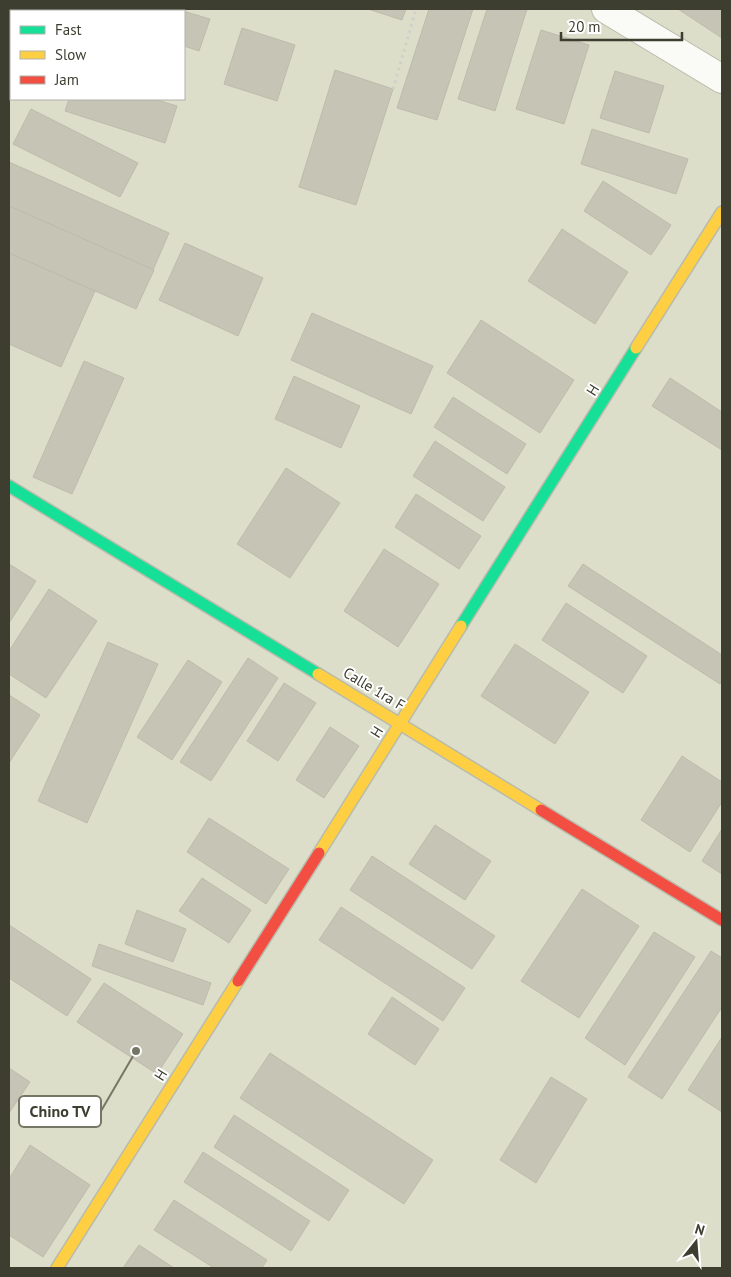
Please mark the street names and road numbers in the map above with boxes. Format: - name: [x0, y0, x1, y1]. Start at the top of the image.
- street label: H: [582, 380, 603, 399]
- street label: Calle 1ra F: [340, 663, 409, 714]
- street label: H: [366, 722, 387, 741]
- street label: H: [150, 1065, 171, 1084]

